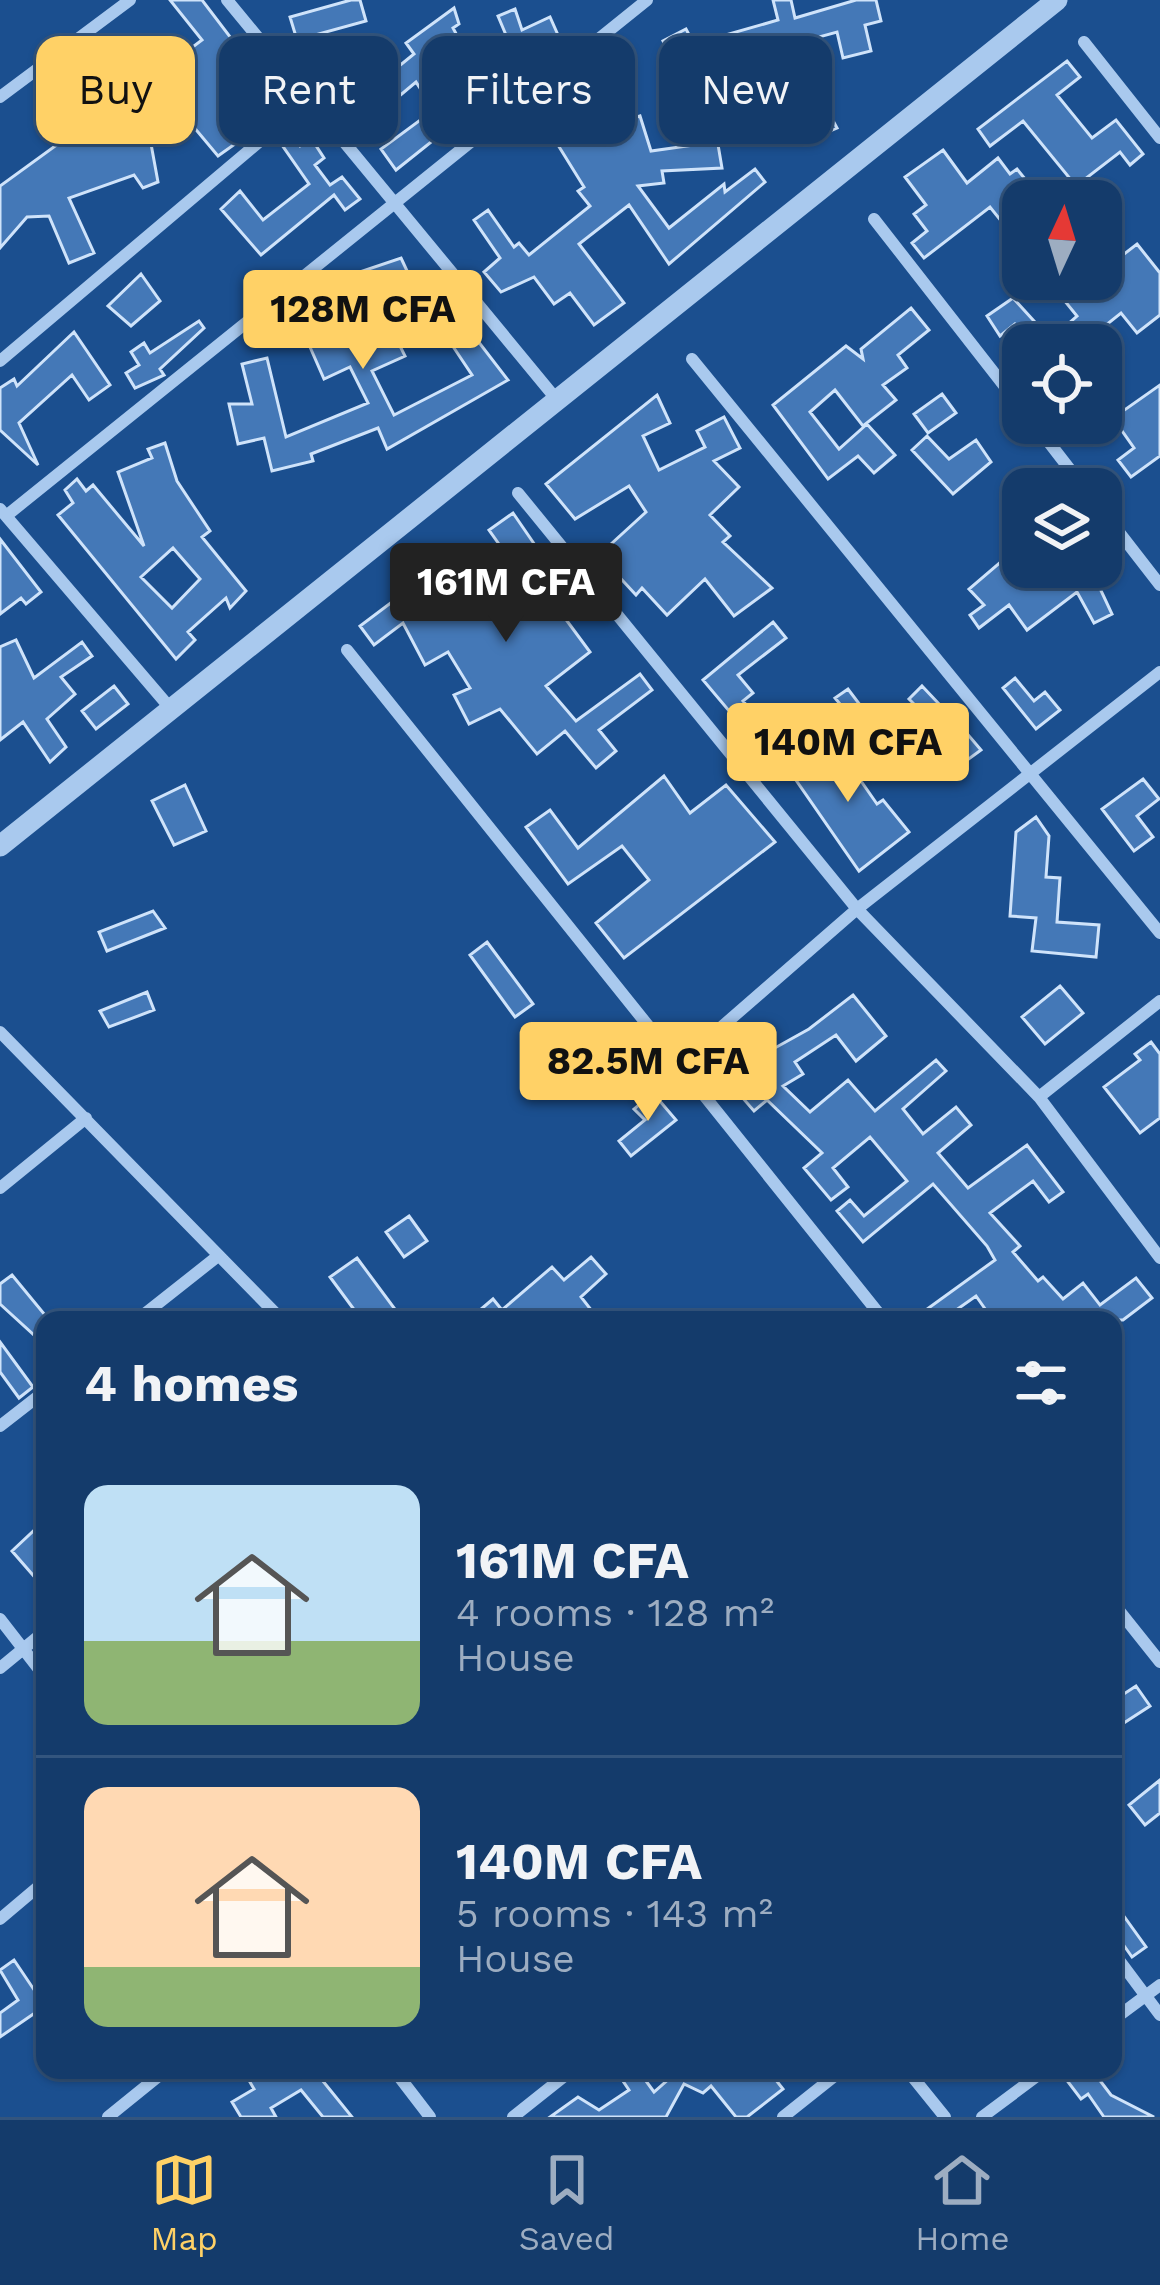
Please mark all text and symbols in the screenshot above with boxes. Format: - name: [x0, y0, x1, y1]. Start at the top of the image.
- chip: Buy: [36, 36, 195, 144]
- chip: Rent: [219, 36, 398, 144]
- chip: Filters: [422, 36, 635, 144]
- chip: New: [659, 36, 832, 144]
- north arrow: [1002, 180, 1122, 300]
- map controls: [1002, 180, 1122, 588]
- pin: 128M CFA: [239, 270, 487, 372]
- text: 128M CFA: [270, 286, 456, 331]
- button: locate: [1002, 324, 1122, 444]
- button: layers: [1002, 468, 1122, 588]
- pin: 161M CFA: [382, 543, 630, 645]
- text: 161M CFA: [417, 559, 595, 604]
- pin: 140M CFA: [724, 703, 972, 805]
- text: 140M CFA: [754, 719, 942, 764]
- pin: 82.5M CFA: [511, 1022, 785, 1124]
- text: 82.5M CFA: [547, 1038, 749, 1083]
- icon: filters: [1008, 1350, 1074, 1416]
- text: 4 homes: [84, 1354, 298, 1413]
- text: 161M CFA: [456, 1531, 689, 1590]
- icon: home: [180, 1533, 324, 1677]
- text: 4 rooms · 128 m²: [456, 1590, 774, 1635]
- text: House: [456, 1635, 575, 1680]
- text: 140M CFA: [456, 1832, 702, 1891]
- icon: home: [180, 1835, 324, 1979]
- text: 5 rooms · 143 m²: [456, 1891, 773, 1936]
- text: House: [456, 1936, 575, 1981]
- tab: Map: [150, 2147, 218, 2258]
- tab: Saved: [519, 2147, 614, 2258]
- tab: Home: [915, 2147, 1010, 2258]

